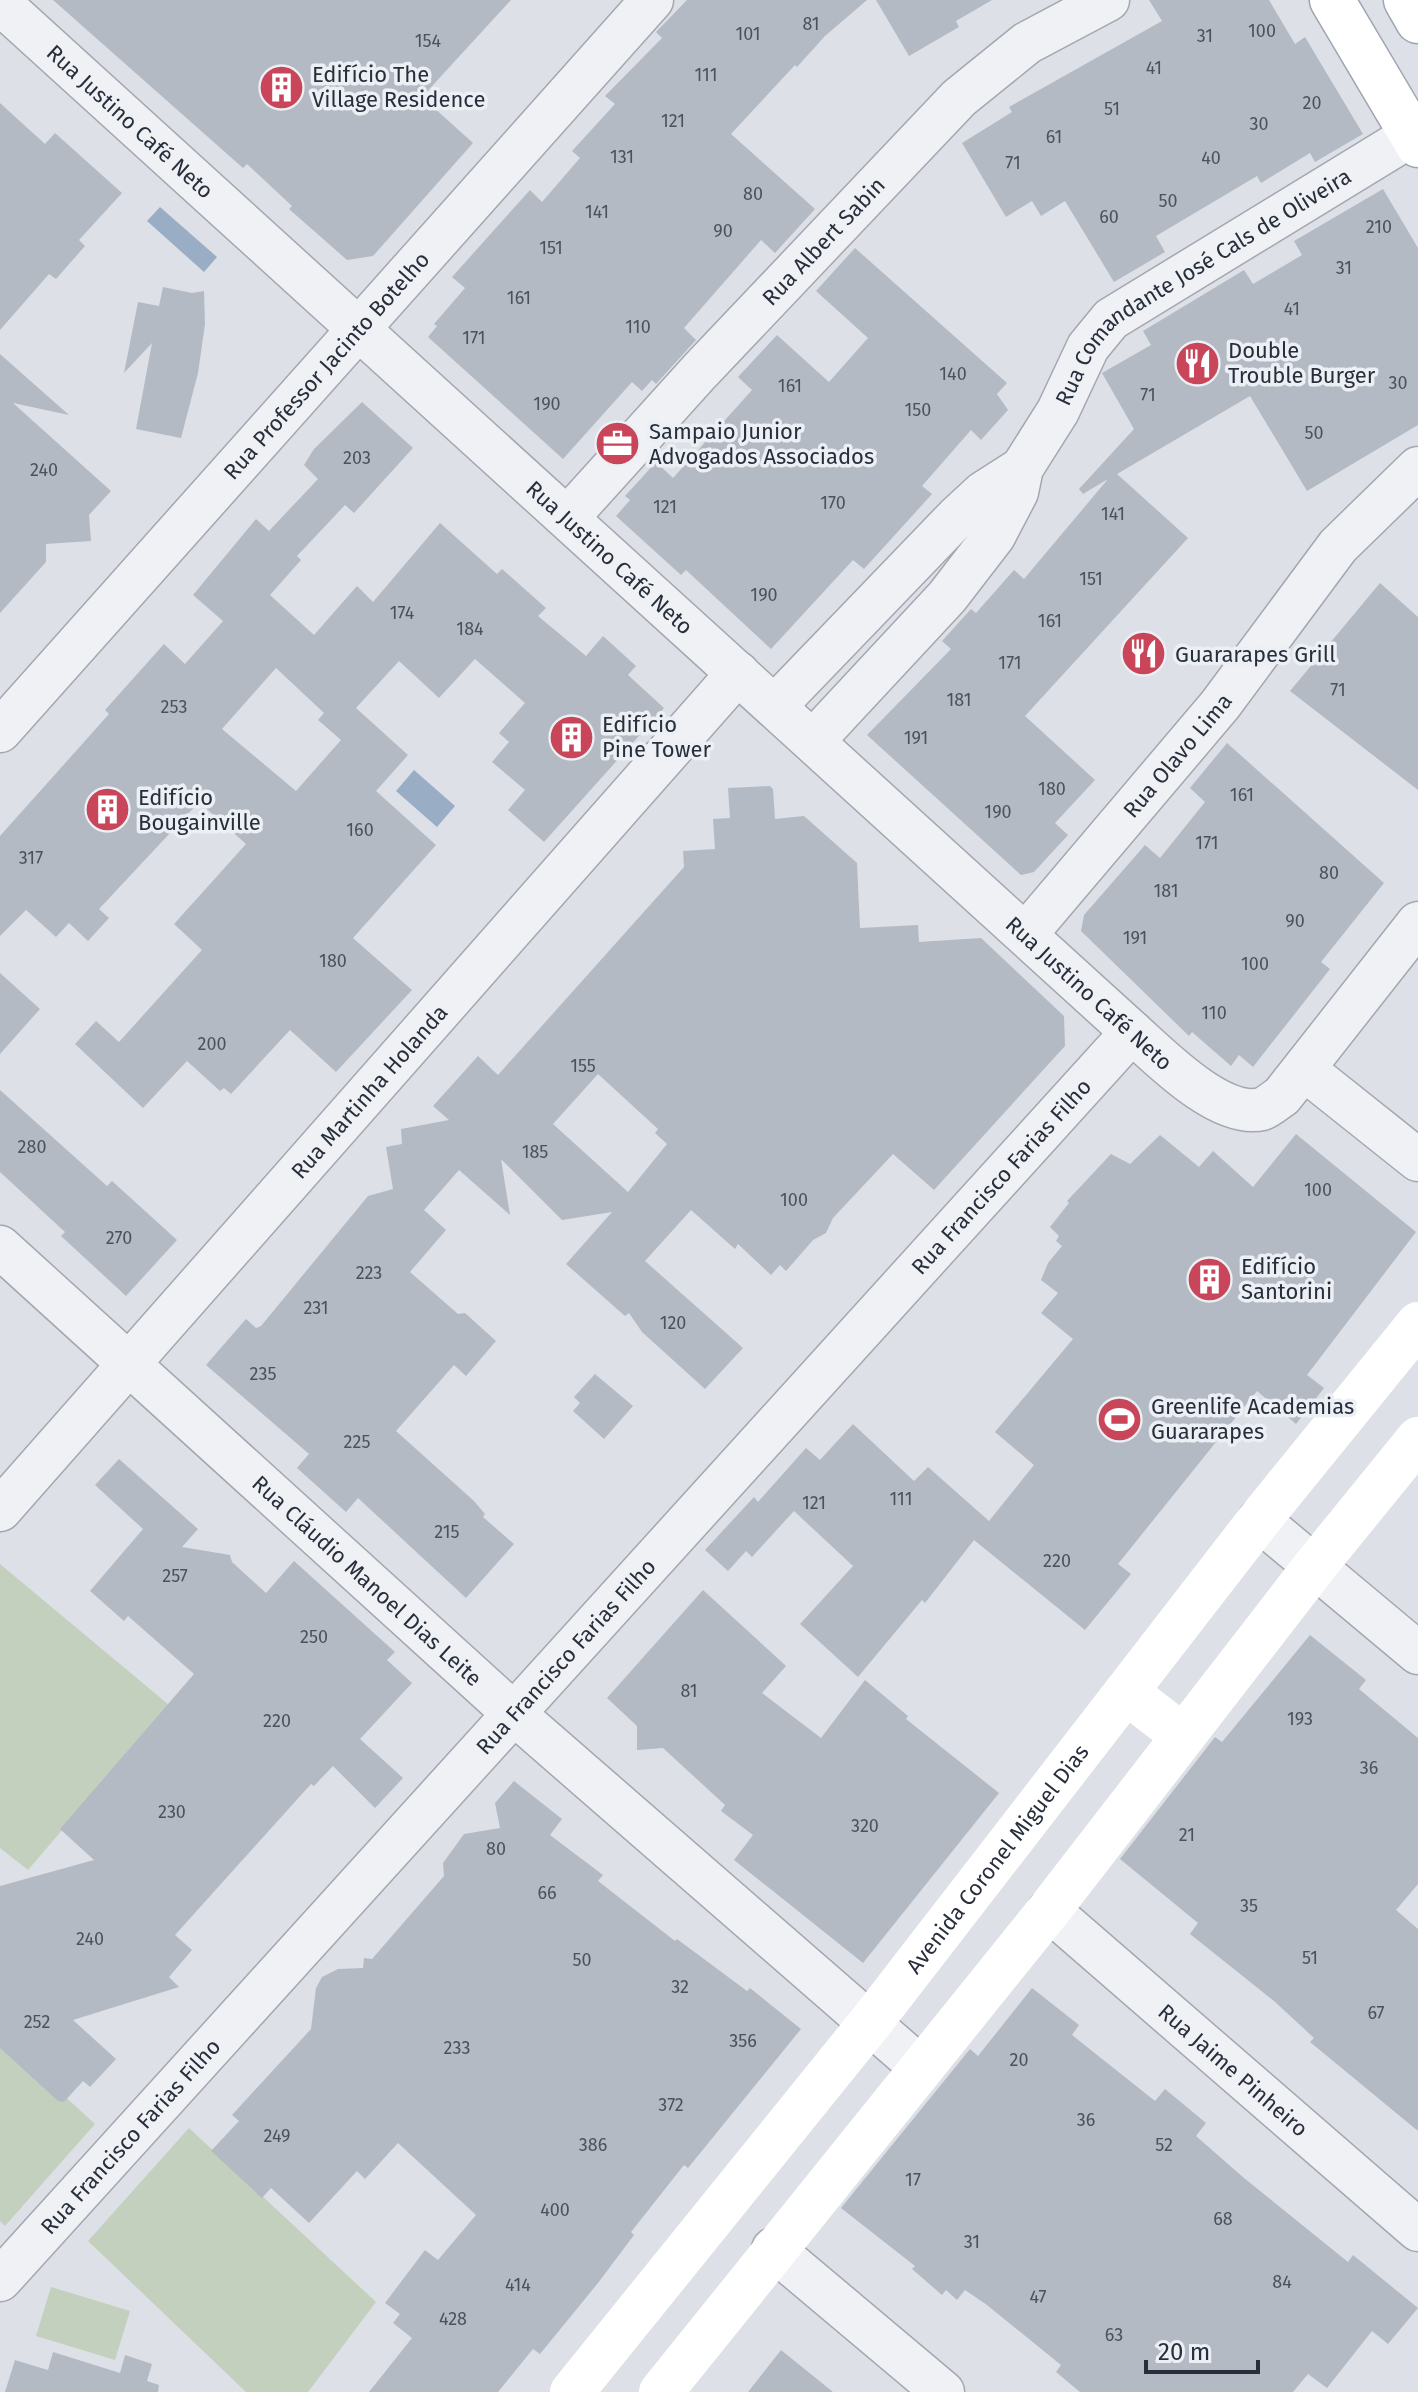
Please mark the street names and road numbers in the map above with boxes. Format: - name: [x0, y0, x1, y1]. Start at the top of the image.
- street label: Rua Justino Café Neto: [41, 39, 219, 204]
- street label: Rua Comandante José Cals de Oliveira: [1050, 163, 1356, 410]
- street label: Rua Albert Sabin: [757, 172, 891, 311]
- street label: Rua Professor Jacinto Botelho: [218, 246, 435, 485]
- street label: Rua Justino Café Neto: [520, 475, 698, 640]
- street label: Rua Olavo Lima: [1117, 688, 1238, 823]
- street label: Rua Justino Café Neto: [1000, 911, 1178, 1076]
- street label: Rua Martinha Holanda: [285, 999, 453, 1185]
- street label: Rua Francisco Farias Filho: [906, 1073, 1097, 1280]
- street label: Rua Cláudio Manoel Dias Leite: [246, 1470, 487, 1692]
- street label: Rua Francisco Farias Filho: [470, 1553, 662, 1760]
- street label: Avenida Coronel Miguel Dias: [900, 1739, 1094, 1979]
- street label: Rua Jaime Pinheiro: [1153, 1998, 1313, 2142]
- street label: Rua Francisco Farias Filho: [35, 2033, 226, 2240]

